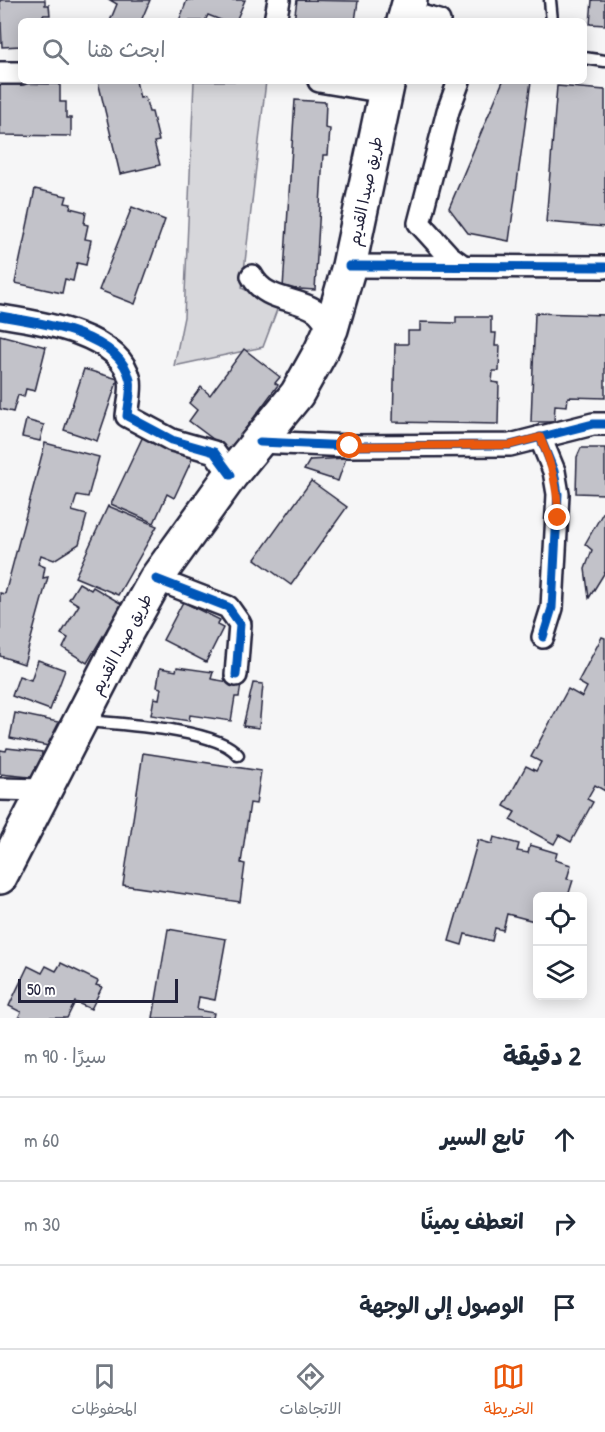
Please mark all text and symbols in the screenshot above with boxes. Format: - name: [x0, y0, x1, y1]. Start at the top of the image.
- search box: [18, 18, 587, 84]
- text: ابحث هنا: [87, 34, 166, 64]
- icon: search: [39, 35, 72, 68]
- street label: طريق صيدا القديم: [343, 134, 389, 248]
- route start: [336, 432, 362, 458]
- route end: [544, 504, 570, 530]
- street label: طريق صيدا القديم: [85, 590, 159, 699]
- map controls: [533, 892, 587, 1000]
- button: locate: [533, 892, 587, 946]
- button: layers: [533, 946, 587, 1000]
- scale bar: [18, 976, 178, 1004]
- text: 50 m: [27, 978, 56, 1000]
- text: 2 دقيقة: [503, 1038, 581, 1073]
- text: سيرًا · 90 m: [24, 1042, 107, 1069]
- text: تابع السير: [441, 1122, 524, 1152]
- icon: ahead: [548, 1123, 581, 1156]
- text: 60 m: [24, 1126, 59, 1153]
- text: انعطف يمينًا: [421, 1206, 524, 1236]
- icon: right: [548, 1207, 581, 1240]
- text: 30 m: [24, 1210, 60, 1237]
- text: الوصول إلى الوجهة: [359, 1290, 524, 1320]
- icon: arrive: [548, 1291, 581, 1324]
- tab: المحفوظات: [71, 1360, 137, 1423]
- tab: الاتجاهات: [280, 1360, 341, 1423]
- tab: الخريطة: [484, 1360, 534, 1423]

